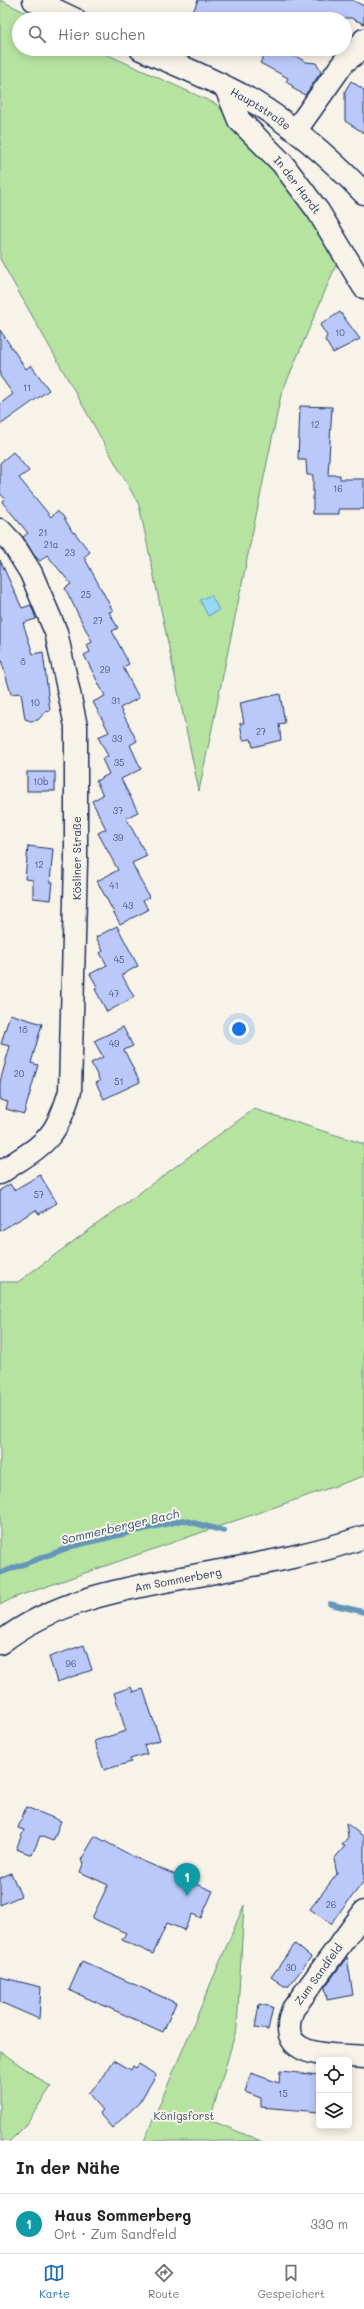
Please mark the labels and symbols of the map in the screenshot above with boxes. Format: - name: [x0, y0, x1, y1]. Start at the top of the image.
- street label: Hauptstraße: [228, 83, 295, 133]
- street label: In der Hardt: [271, 152, 325, 217]
- house number: 10: [335, 327, 345, 338]
- house number: 11: [23, 382, 31, 393]
- house number: 12: [310, 419, 320, 430]
- house number: 16: [333, 483, 343, 494]
- house number: 21: [38, 527, 48, 538]
- house number: 21a: [44, 539, 59, 550]
- house number: 23: [65, 547, 75, 558]
- house number: 25: [81, 589, 91, 600]
- house number: 27: [93, 615, 103, 626]
- house number: 8: [20, 656, 26, 667]
- house number: 29: [100, 664, 111, 675]
- house number: 31: [111, 695, 121, 706]
- house number: 10: [30, 697, 40, 708]
- house number: 27: [256, 726, 266, 737]
- house number: 33: [112, 733, 122, 744]
- house number: 35: [114, 757, 124, 768]
- house number: 10b: [33, 776, 49, 787]
- house number: 37: [113, 805, 123, 816]
- street label: Kösliner Straße: [69, 816, 84, 900]
- house number: 39: [113, 832, 124, 843]
- house number: 12: [34, 859, 44, 870]
- house number: 41: [109, 880, 119, 891]
- house number: 43: [123, 900, 133, 911]
- house number: 45: [114, 954, 124, 965]
- house number: 47: [109, 988, 119, 999]
- your location: [229, 1019, 249, 1039]
- house number: 18: [18, 1024, 28, 1035]
- house number: 49: [109, 1038, 120, 1049]
- house number: 20: [14, 1068, 25, 1079]
- house number: 51: [114, 1076, 124, 1087]
- house number: 57: [34, 1189, 44, 1200]
- water label: Sommerberger Bach: [59, 1505, 181, 1547]
- street label: Am Sommerberg: [133, 1563, 223, 1595]
- house number: 96: [66, 1658, 76, 1669]
- pin: 1: [174, 1863, 200, 1896]
- house number: 26: [326, 1899, 336, 1910]
- street label: Zum Sandfeld: [291, 1940, 345, 2008]
- house number: 30: [286, 1962, 297, 1973]
- house number: 15: [278, 2088, 288, 2099]
- park label: Königsforst: [154, 2108, 215, 2123]

